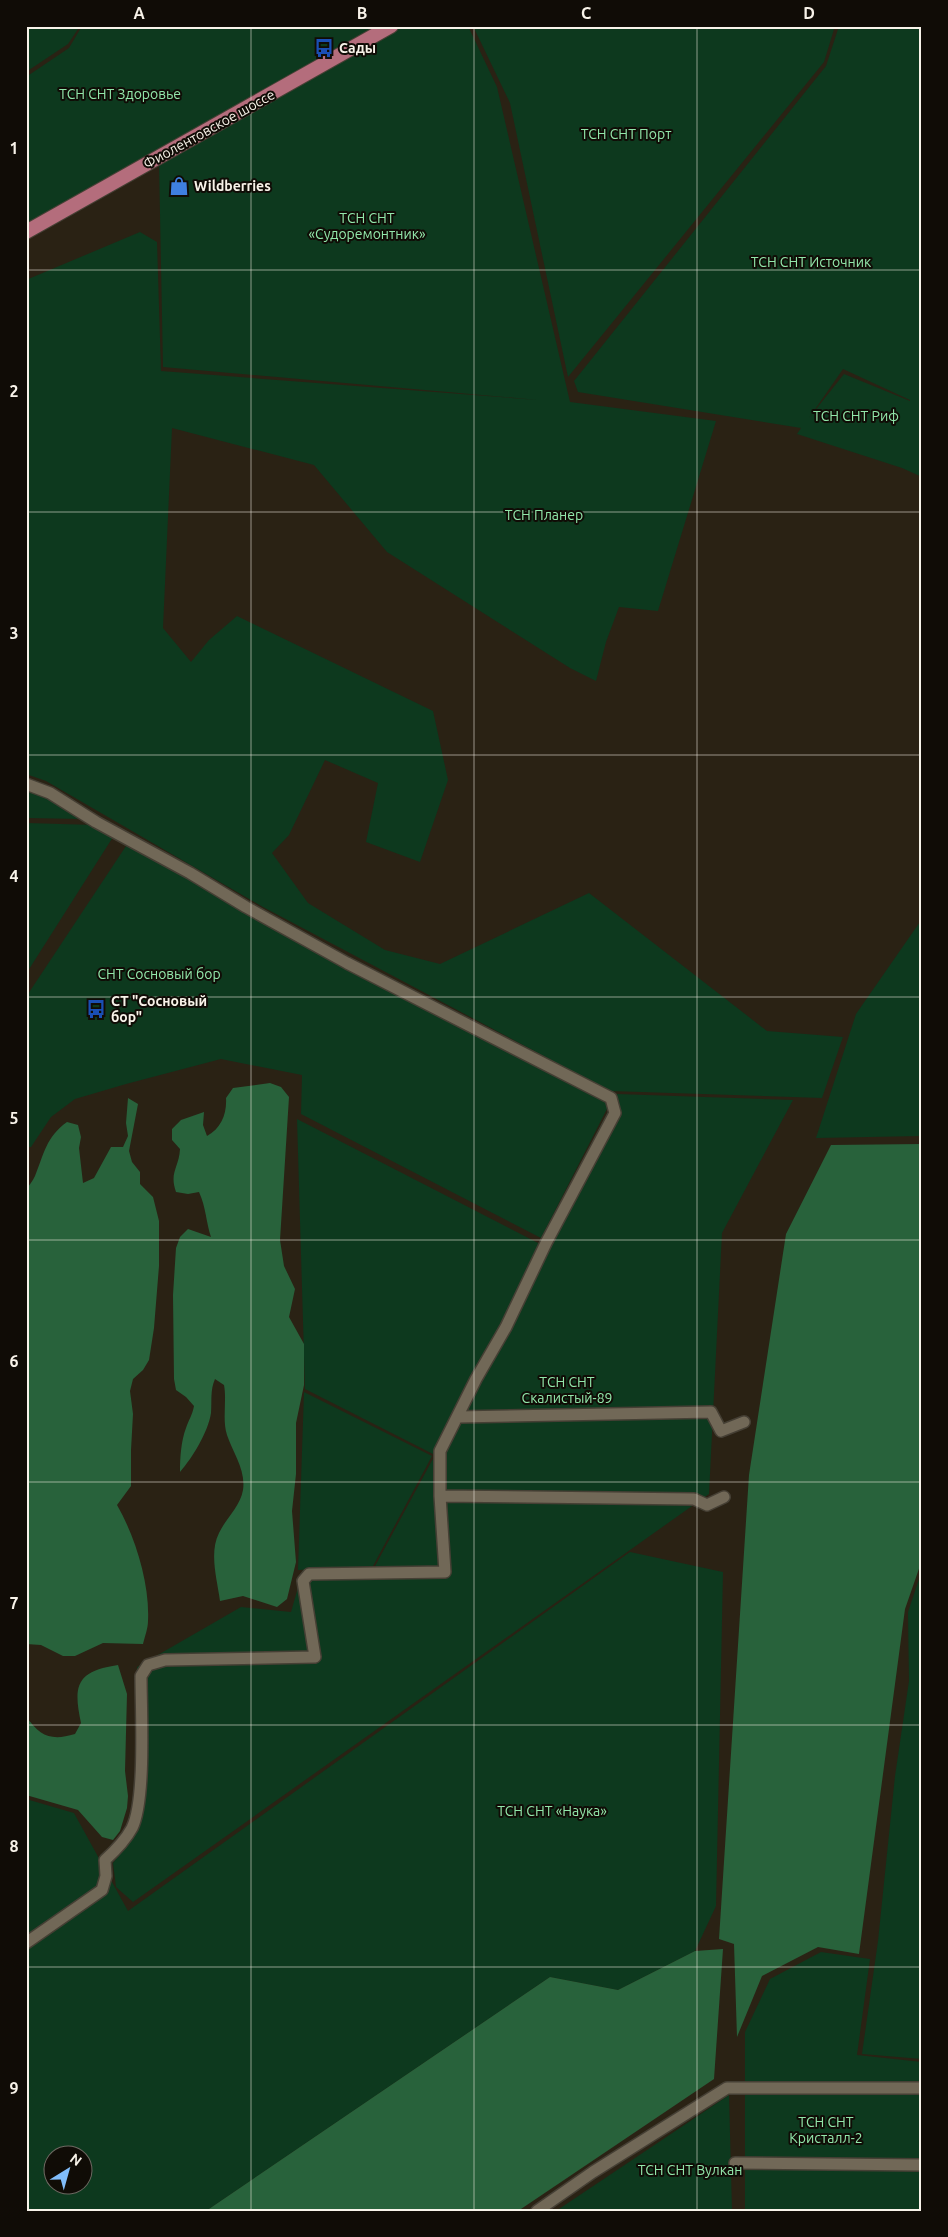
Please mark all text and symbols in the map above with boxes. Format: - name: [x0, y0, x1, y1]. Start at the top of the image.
- text: A: [133, 4, 145, 22]
- text: B: [357, 4, 367, 22]
- text: C: [581, 4, 591, 22]
- text: D: [803, 4, 815, 22]
- bus stop icon: Сады: [313, 37, 335, 59]
- place label: Сады: [339, 40, 376, 56]
- park label: ТСН СНТ Здоровье: [59, 86, 181, 102]
- street label: Фиолентовское шоссе: [141, 86, 277, 172]
- park label: ТСН СНТ Порт: [581, 126, 671, 142]
- text: 1: [9, 139, 19, 157]
- shop icon: Wildberries: [168, 175, 190, 197]
- place label: Wildberries: [194, 178, 271, 194]
- park label: ТСН СНТ «Судоремонтник»: [309, 210, 426, 242]
- park label: ТСН СНТ Источник: [751, 254, 871, 270]
- text: 2: [9, 382, 19, 400]
- park label: ТСН СНТ Риф: [813, 408, 899, 424]
- park label: ТСН Планер: [505, 507, 583, 523]
- text: 3: [9, 624, 19, 642]
- text: 4: [9, 867, 19, 885]
- park label: СНТ Сосновый бор: [97, 966, 221, 982]
- place label: СТ "Сосновый бор": [111, 993, 207, 1025]
- bus stop icon: СТ "Сосновый бор": [85, 998, 107, 1020]
- text: 5: [9, 1109, 19, 1127]
- text: 6: [9, 1352, 19, 1370]
- park label: ТСН СНТ Скалистый-89: [522, 1374, 612, 1406]
- text: 7: [9, 1594, 19, 1612]
- park label: ТСН СНТ «Наука»: [497, 1803, 607, 1819]
- text: 8: [9, 1837, 19, 1855]
- text: 9: [9, 2079, 19, 2097]
- park label: ТСН СНТ Кристалл-2: [789, 2114, 863, 2146]
- north arrow: [42, 2144, 92, 2194]
- text: N: [67, 2150, 85, 2169]
- park label: ТСН СНТ Вулкан: [638, 2162, 742, 2178]

